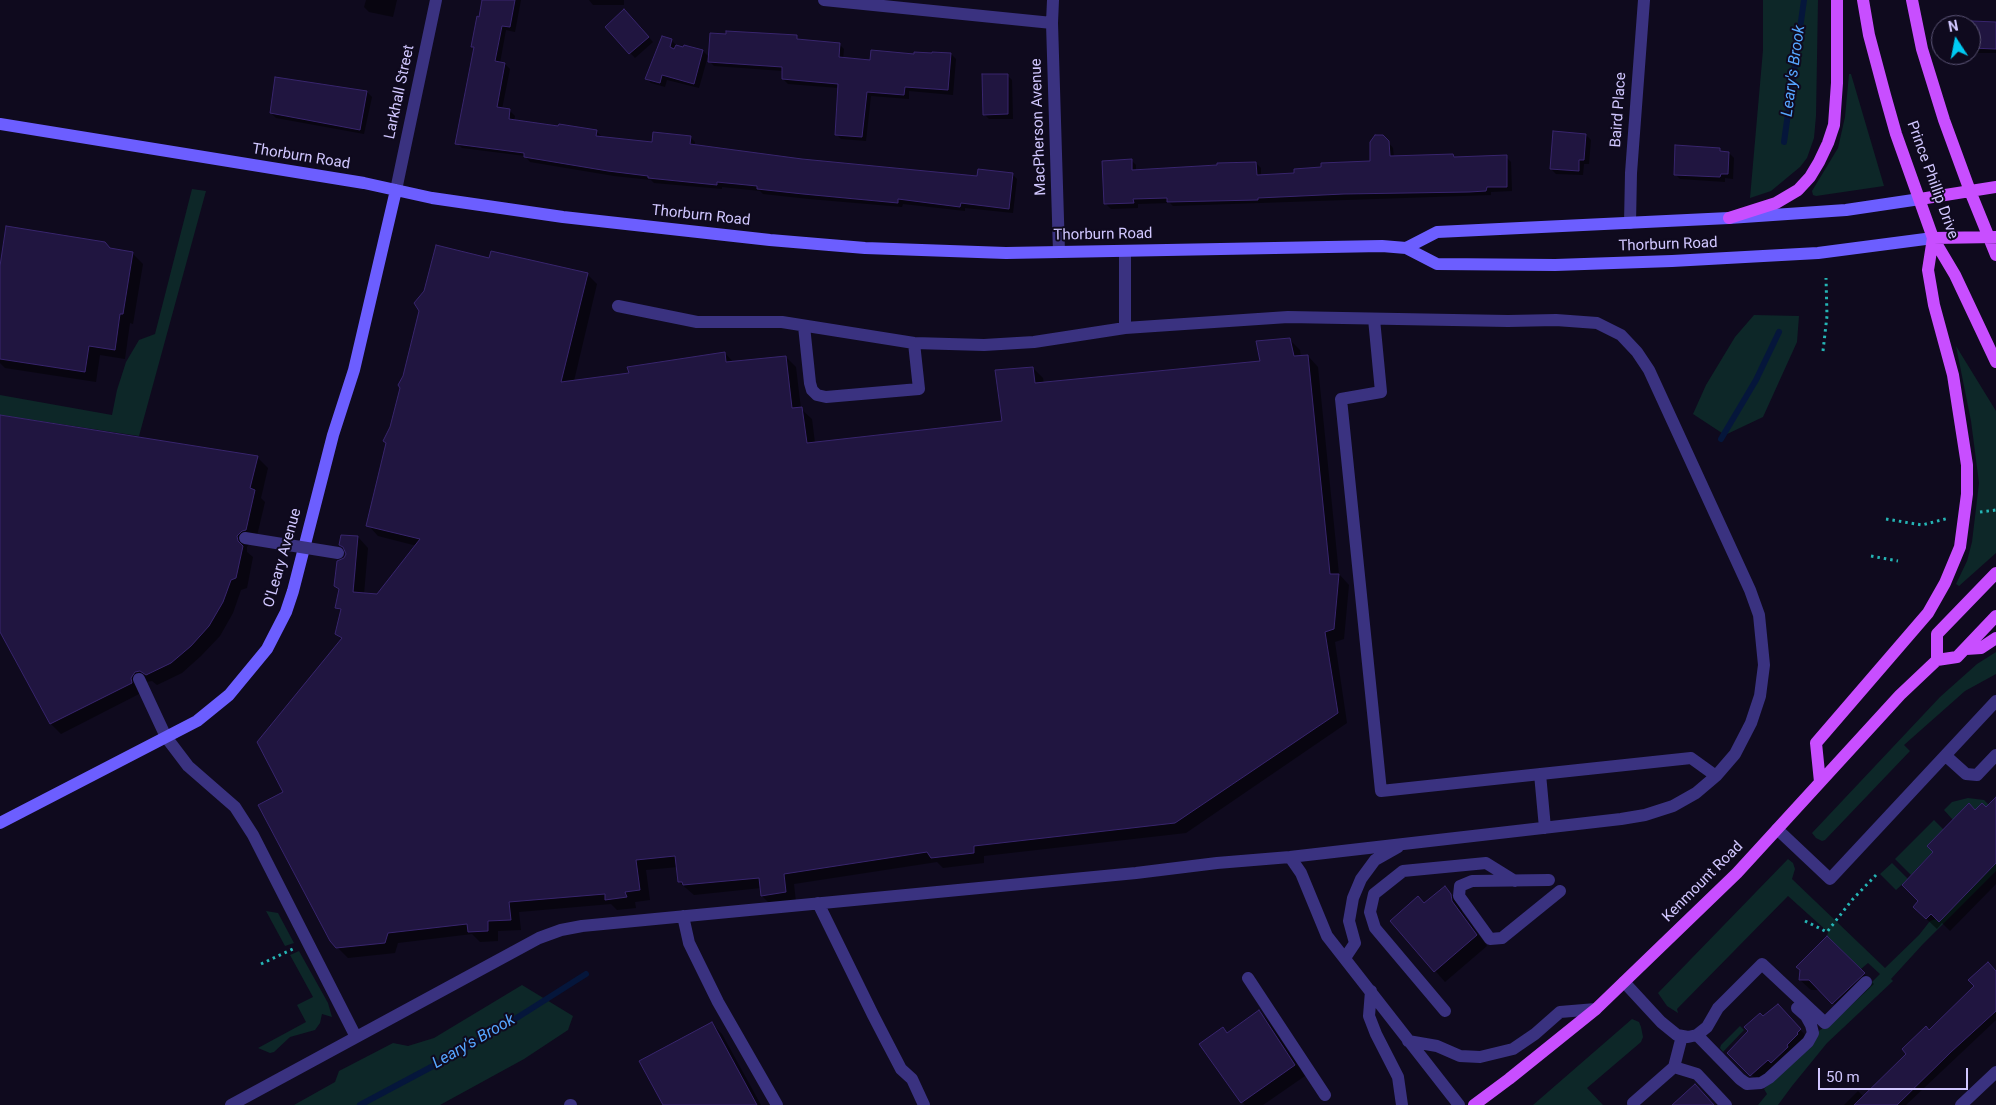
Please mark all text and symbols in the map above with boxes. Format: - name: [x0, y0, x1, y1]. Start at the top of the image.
- north arrow: [1931, 15, 1981, 65]
- text: N: [1947, 17, 1960, 35]
- water label: Leary's Brook: [1778, 24, 1810, 118]
- street label: Larkhall Street: [381, 43, 419, 141]
- street label: MacPherson Avenue: [1028, 58, 1050, 196]
- street label: Baird Place: [1607, 72, 1631, 148]
- street label: Prince Phillip Drive: [1902, 119, 1962, 241]
- street label: Thorburn Road: [251, 140, 351, 174]
- street label: Thorburn Road: [651, 202, 751, 230]
- street label: Thorburn Road: [1053, 225, 1153, 245]
- street label: Thorburn Road: [1618, 234, 1718, 256]
- street label: O'Leary Avenue: [260, 506, 306, 610]
- street label: Kenmount Road: [1659, 838, 1747, 926]
- water label: Leary's Brook: [429, 1011, 519, 1073]
- scale bar: [1821, 1058, 1971, 1090]
- text: 50 m: [1826, 1068, 1860, 1086]

